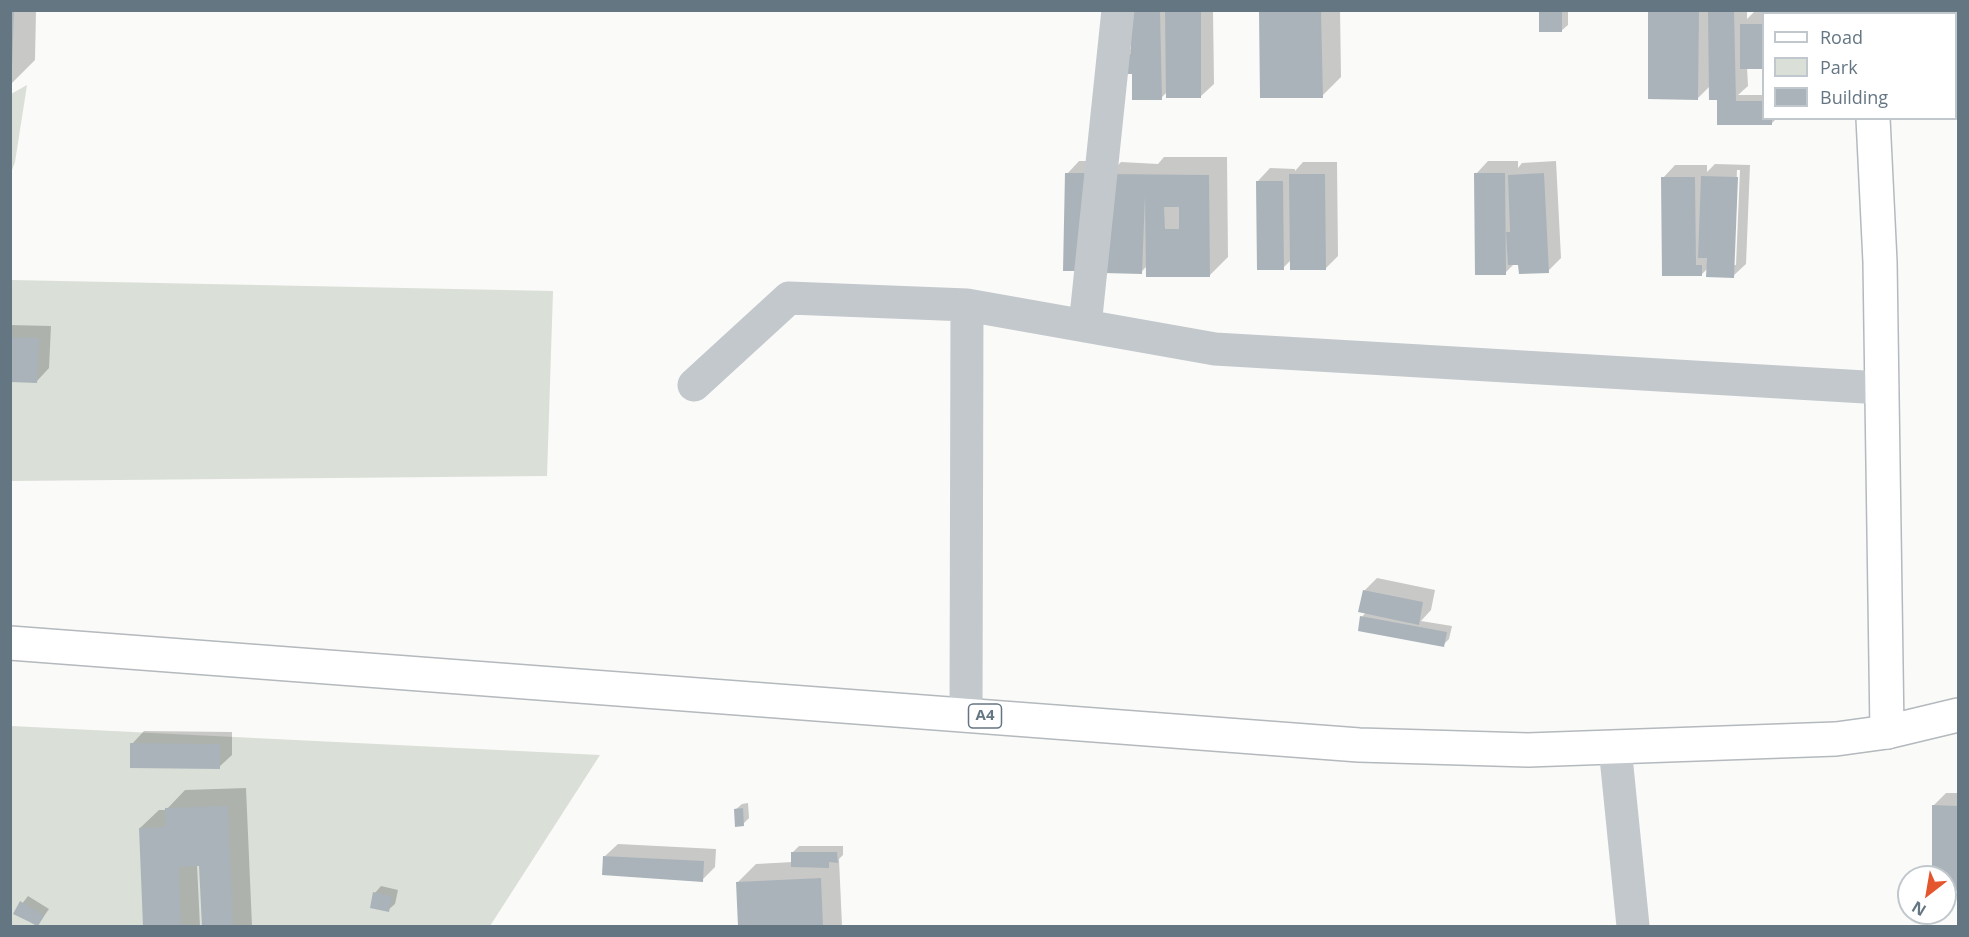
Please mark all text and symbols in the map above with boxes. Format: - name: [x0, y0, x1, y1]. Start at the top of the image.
- legend: [1762, 12, 1957, 120]
- text: Road: [1820, 25, 1863, 49]
- text: Park: [1820, 55, 1858, 79]
- text: Building: [1820, 85, 1888, 109]
- road number: A4: [968, 704, 1002, 728]
- north arrow: [1897, 865, 1957, 925]
- text: N: [1908, 896, 1930, 921]

